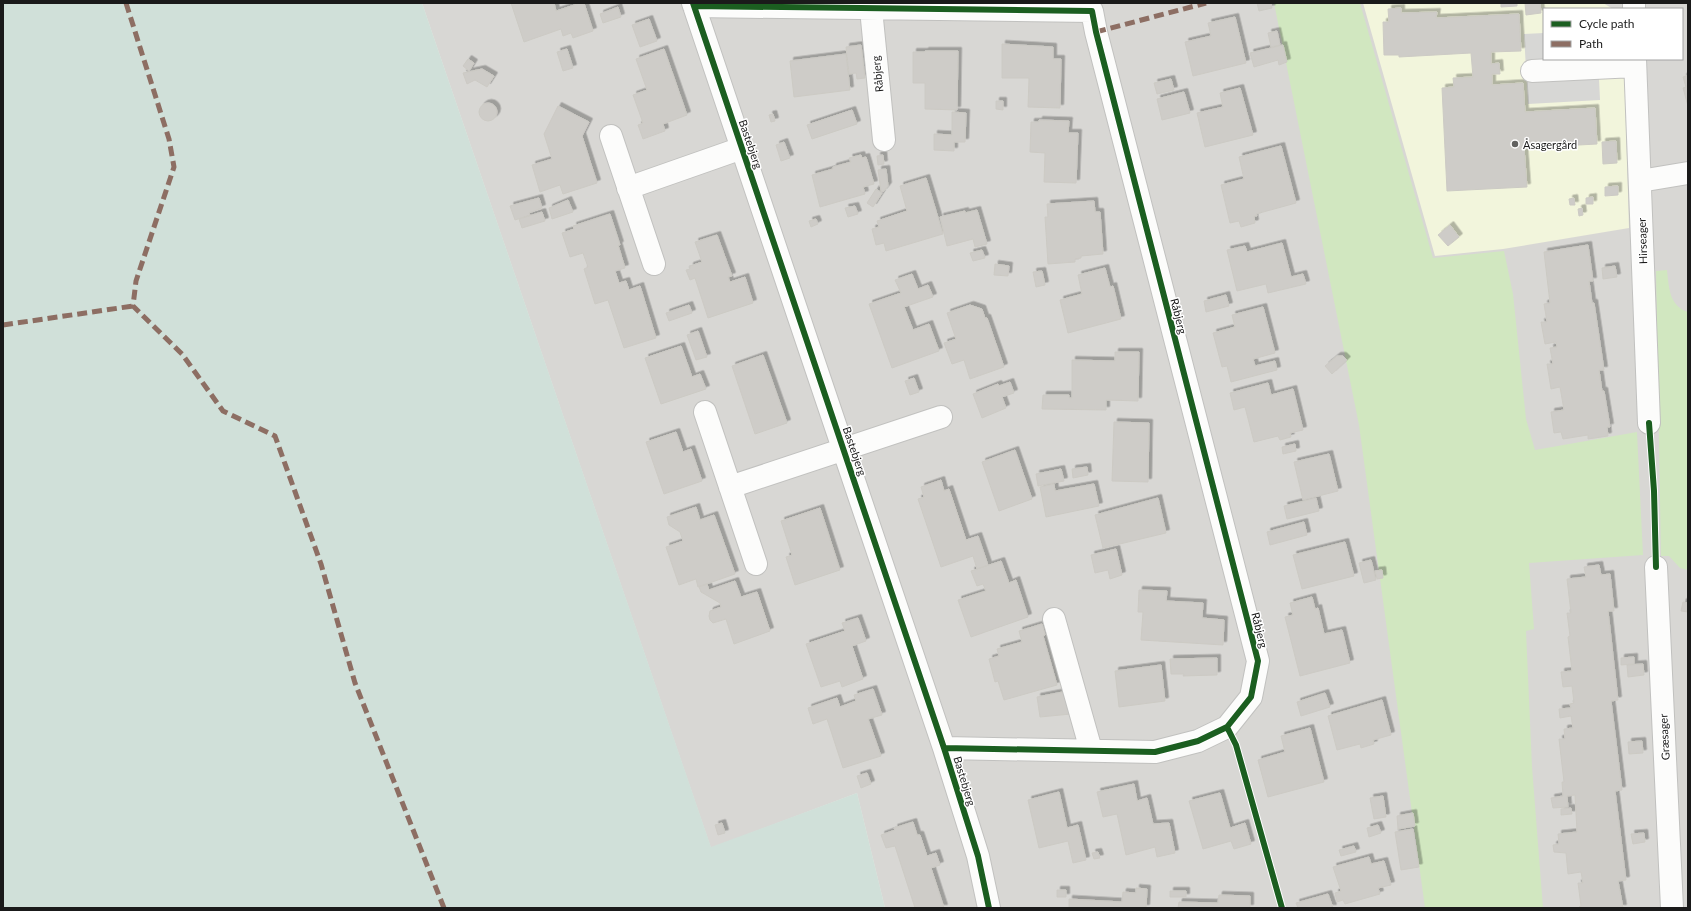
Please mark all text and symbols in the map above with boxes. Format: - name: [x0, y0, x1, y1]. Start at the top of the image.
- legend: [1543, 8, 1683, 60]
- text: Cycle path: [1579, 16, 1634, 31]
- text: Path: [1579, 36, 1603, 51]
- street label: Råbjerg: [869, 55, 885, 93]
- street label: Bastebjerg: [737, 118, 766, 171]
- place label: Åsagergård: [1523, 138, 1577, 151]
- marker: Åsagergård: [1510, 139, 1520, 149]
- street label: Hirseager: [1635, 218, 1649, 264]
- street label: Råbjerg: [1168, 297, 1190, 336]
- street label: Bastebjerg: [841, 425, 870, 478]
- street label: Råbjerg: [1249, 611, 1271, 650]
- street label: Græsager: [1656, 713, 1672, 761]
- street label: Bastebjerg: [951, 755, 979, 808]

